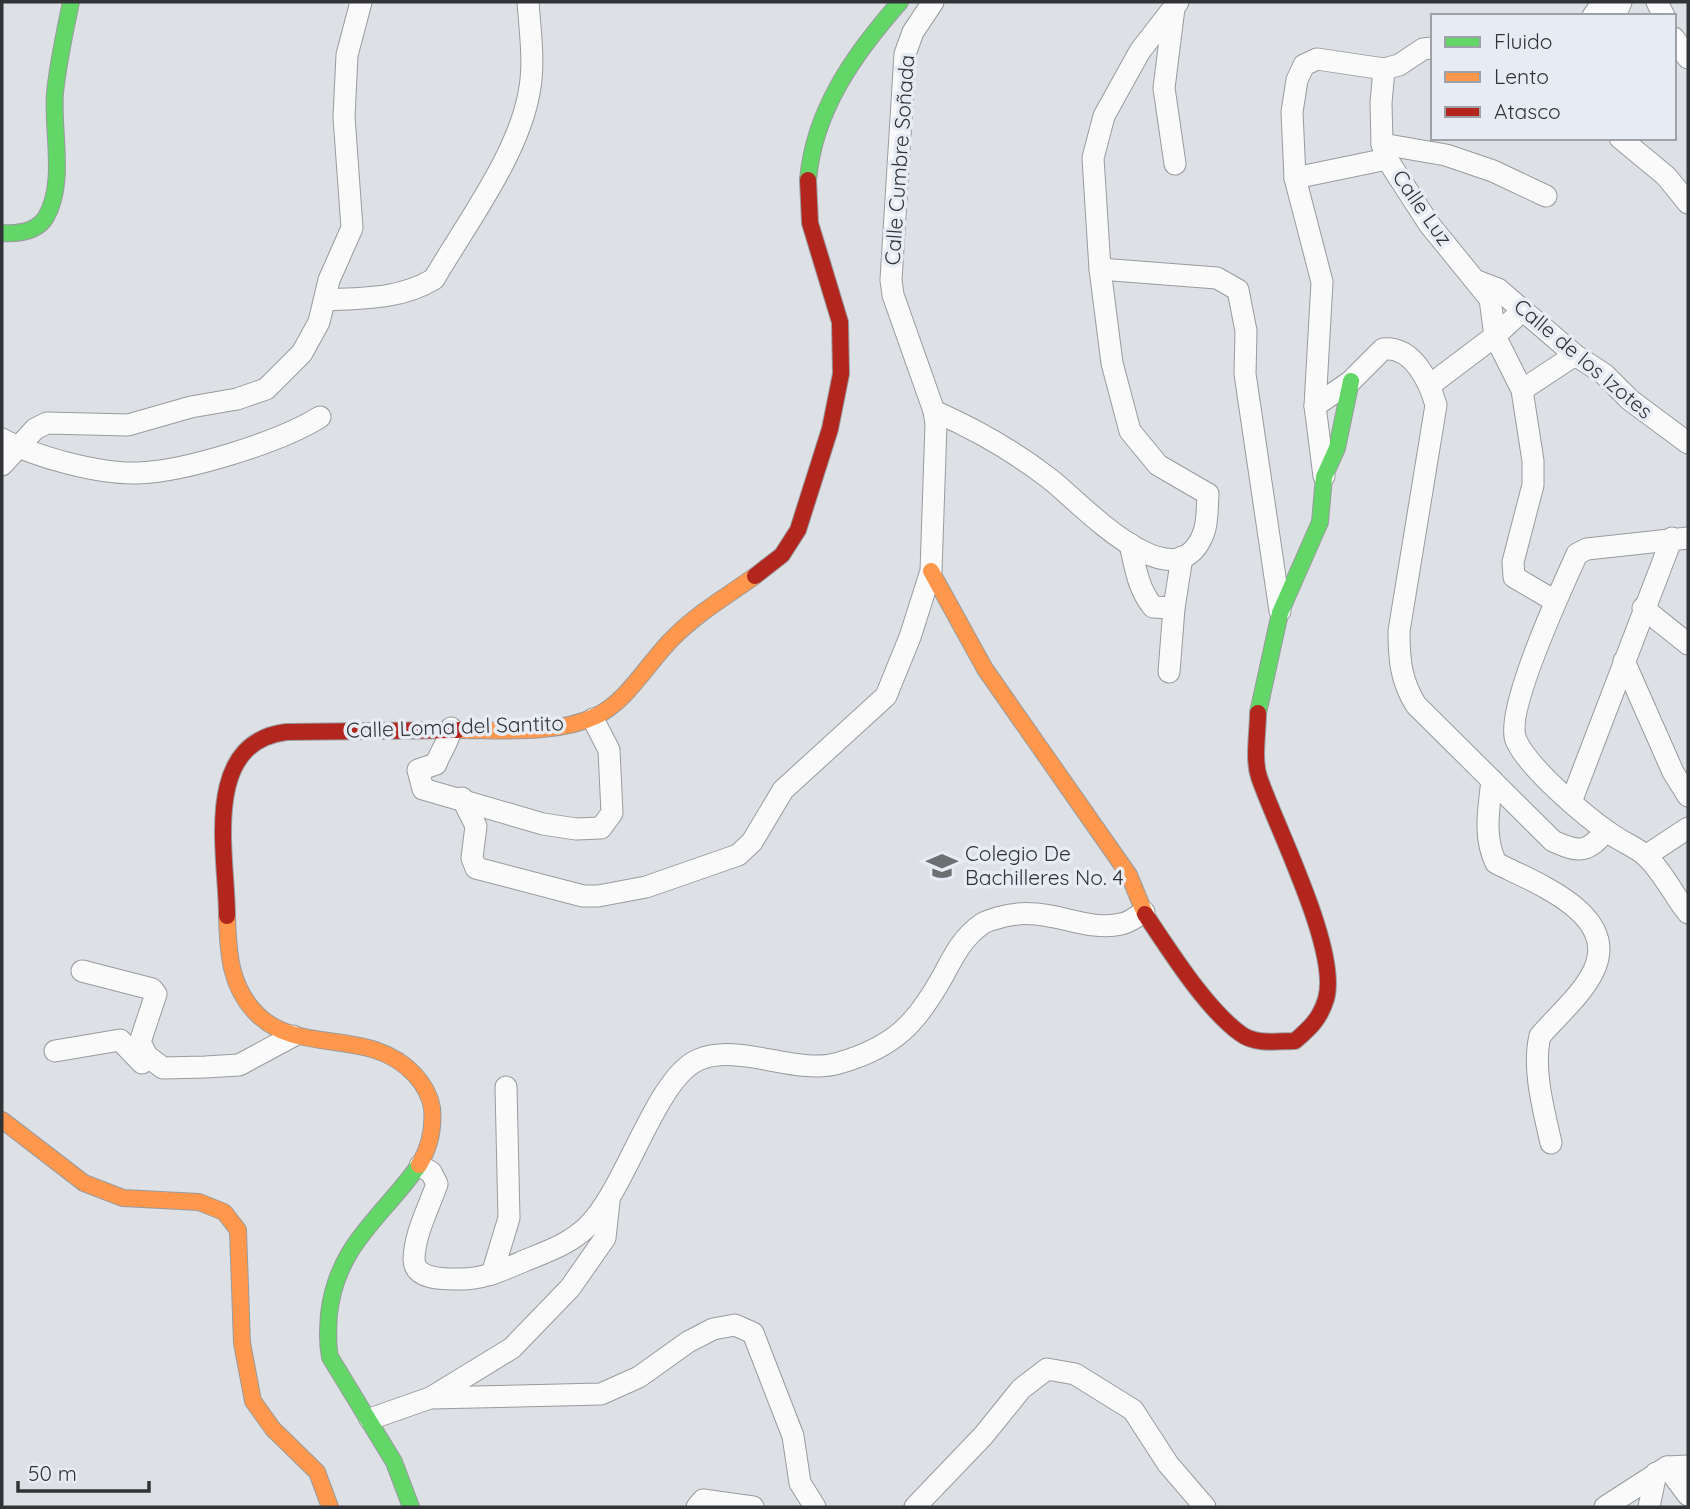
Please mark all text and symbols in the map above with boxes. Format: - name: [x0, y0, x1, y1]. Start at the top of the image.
- legend: [1431, 14, 1676, 140]
- text: Fluido: [1494, 28, 1552, 54]
- street label: Calle Cumbre Soñada: [879, 54, 919, 266]
- text: Lento: [1494, 63, 1549, 89]
- text: Atasco: [1494, 98, 1561, 124]
- street label: Calle Luz: [1387, 164, 1458, 250]
- street label: Calle de los Izotes: [1509, 293, 1658, 424]
- street label: Calle Loma del Santito: [346, 709, 564, 743]
- place label: Colegio De Bachilleres No. 4: [965, 840, 1124, 890]
- school or university icon: Colegio De Bachilleres No. 4: [925, 849, 959, 883]
- scale bar: [18, 1450, 149, 1494]
- text: 50 m: [28, 1460, 77, 1486]

